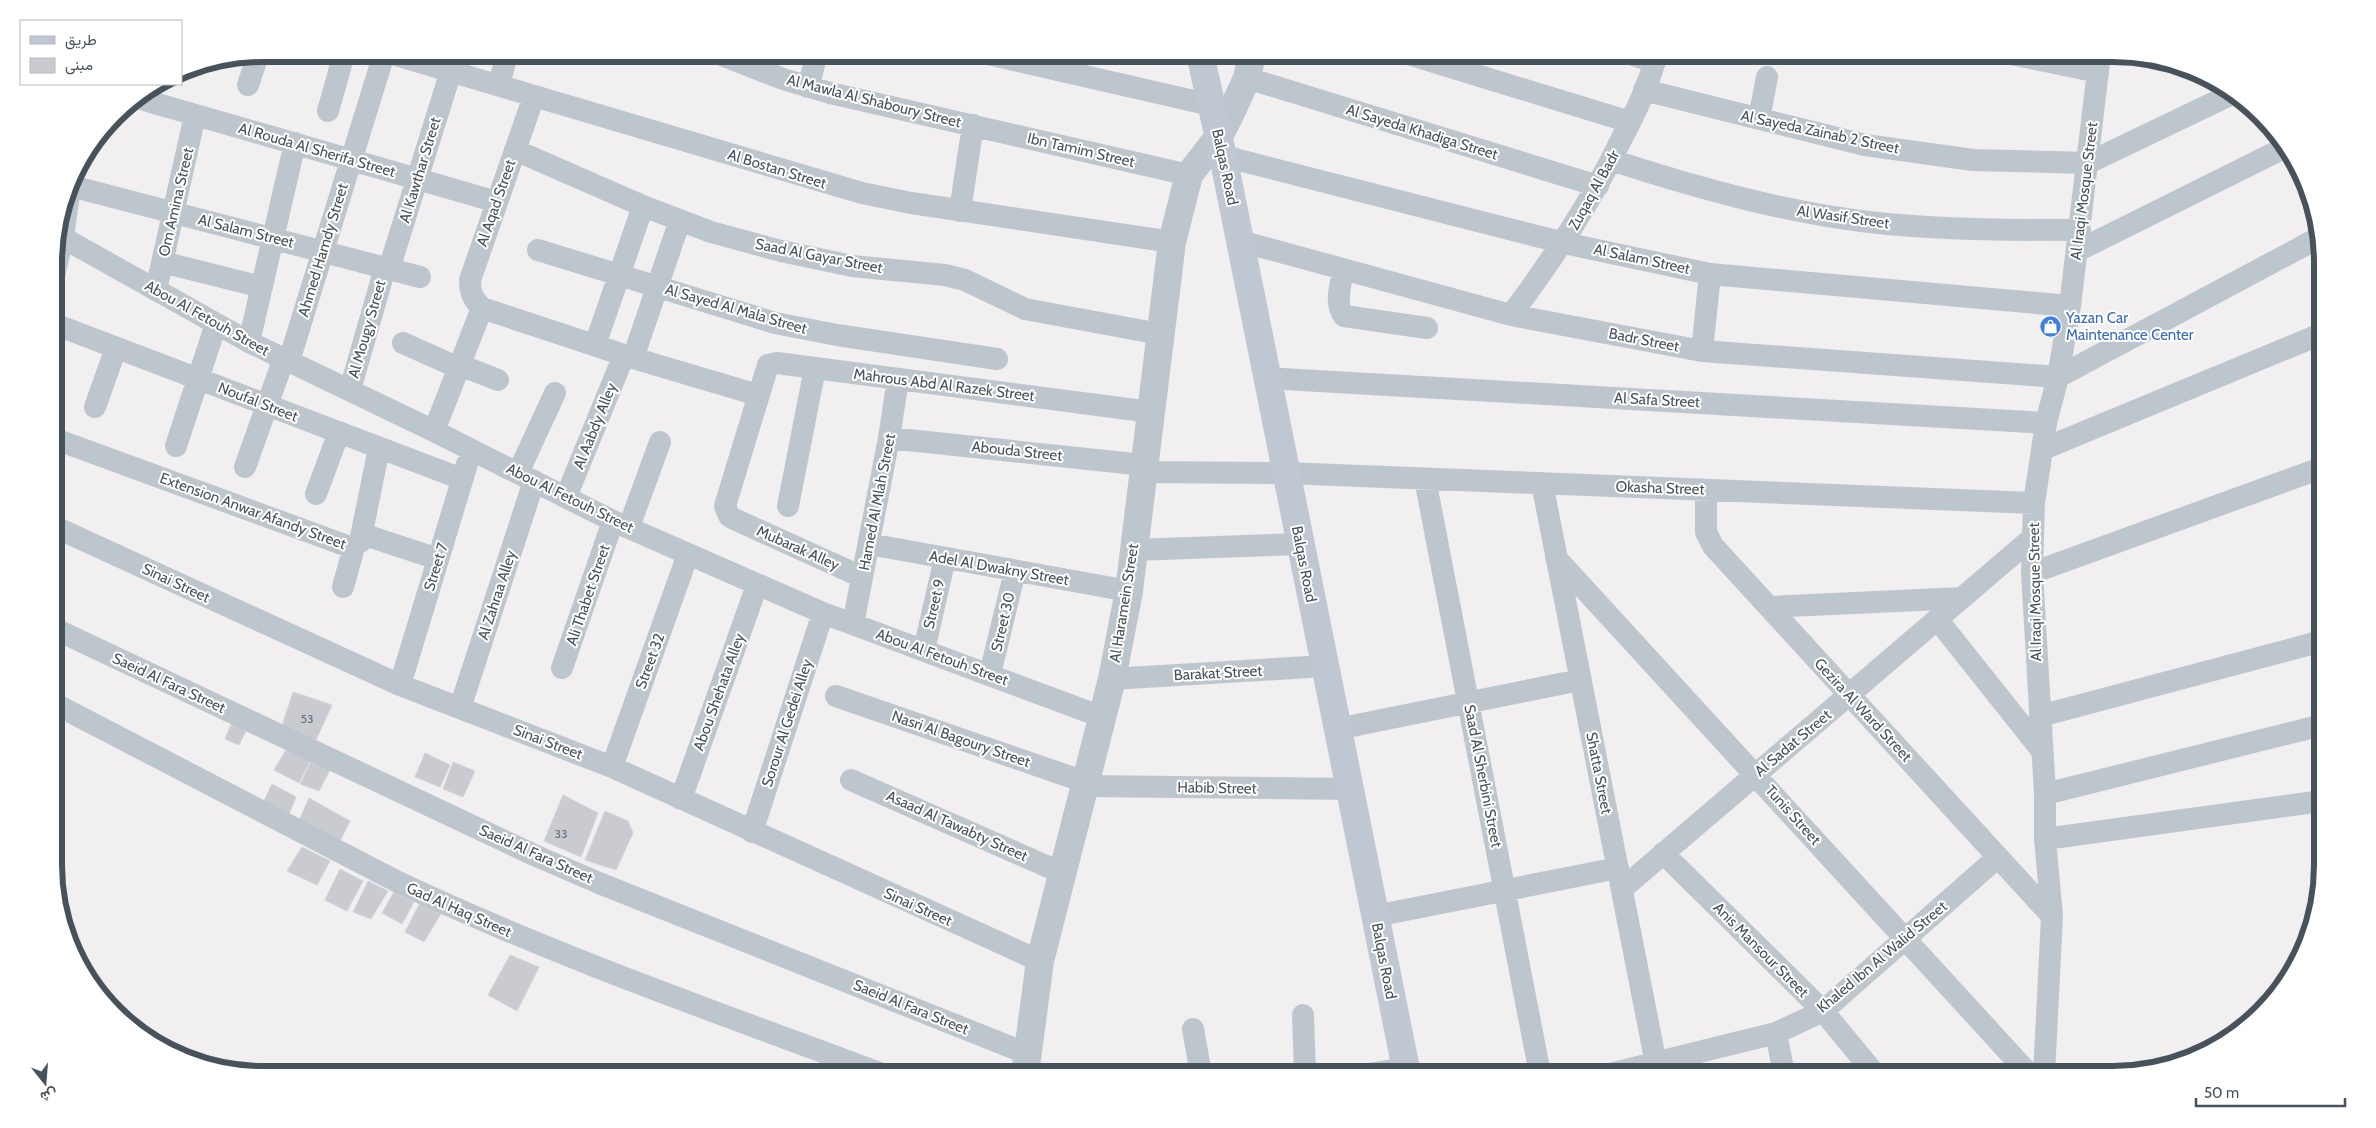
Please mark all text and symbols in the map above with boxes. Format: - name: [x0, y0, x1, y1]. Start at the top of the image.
- legend: [20, 20, 182, 85]
- text: طريق: [65, 31, 97, 50]
- text: مبنى: [65, 56, 93, 75]
- street label: Al Mawla Al Shaboury Street: [785, 71, 963, 131]
- street label: Al Sayeda Khadiga Street: [1344, 100, 1500, 164]
- street label: Al Sayeda Zainab 2 Street: [1739, 106, 1901, 158]
- street label: Al Kawthar Street: [395, 115, 445, 225]
- street label: Al Rouda Al Sherifa Street: [237, 119, 397, 181]
- street label: Al Iraqi Mosque Street: [2067, 121, 2101, 261]
- street label: Balqas Road: [1208, 127, 1242, 207]
- street label: Ibn Tamim Street: [1026, 129, 1136, 171]
- street label: Al Bostan Street: [726, 145, 828, 193]
- street label: Om Amina Street: [155, 146, 197, 258]
- street label: Zuqaq Al Badr: [1565, 147, 1623, 233]
- street label: Al Aqad Street: [473, 157, 519, 249]
- street label: Ahmed Hamdy Street: [294, 181, 352, 319]
- street label: Al Wasif Street: [1796, 202, 1890, 232]
- street label: Al Salam Street: [196, 210, 296, 252]
- street label: Saad Al Gayar Street: [754, 235, 884, 277]
- street label: Al Salam Street: [1592, 240, 1692, 278]
- street label: Abou Al Fetouh Street: [142, 276, 272, 360]
- street label: Al Mougy Street: [344, 278, 390, 380]
- street label: Al Sayed Al Mala Street: [663, 280, 809, 338]
- place label: Yazan Car Maintenance Center: [2065, 309, 2194, 344]
- shop icon: Yazan Car Maintenance Center: [2038, 315, 2062, 339]
- street label: Badr Street: [1607, 324, 1681, 356]
- street label: Mahrous Abd Al Razek Street: [852, 365, 1036, 405]
- street label: Noufal Street: [216, 379, 300, 425]
- street label: Al Aabdy Alley: [570, 380, 621, 472]
- street label: Al Safa Street: [1614, 389, 1700, 411]
- street label: Hamed Al Mlah Street: [855, 432, 899, 572]
- street label: Abouda Street: [971, 437, 1063, 465]
- street label: Abou Al Fetouh Street: [504, 459, 636, 537]
- street label: Extension Anwar Afandy Street: [157, 469, 349, 553]
- street label: Okasha Street: [1615, 477, 1705, 499]
- street label: Mubarak Alley: [754, 522, 843, 574]
- street label: Al Iraqi Mosque Street: [2025, 522, 2045, 662]
- street label: Balqas Road: [1288, 524, 1320, 604]
- street label: Street 7: [420, 540, 452, 593]
- street label: Ali Thabet Street: [562, 542, 614, 648]
- street label: Al Haramein Street: [1106, 542, 1142, 664]
- street label: Adel Al Dwakny Street: [928, 547, 1070, 589]
- street label: Al Zahraa Alley: [474, 548, 520, 642]
- street label: Sinai Street: [139, 560, 213, 606]
- street label: Street 9: [920, 577, 948, 631]
- street label: Street 30: [987, 590, 1019, 654]
- street label: Abou Al Fetouh Street: [874, 625, 1010, 689]
- street label: Abou Shehata Alley: [689, 630, 749, 753]
- street label: Street 32: [632, 631, 668, 691]
- street label: Saeid Al Fara Street: [110, 649, 228, 717]
- street label: Gezira Al Ward Street: [1810, 655, 1916, 765]
- street label: Sorour Al Gedei Alley: [758, 656, 816, 789]
- street label: Barakat Street: [1173, 662, 1263, 684]
- street label: Saad Al Sherbini Street: [1460, 703, 1506, 849]
- street label: Al Sadat Street: [1751, 706, 1835, 780]
- street label: Nasri Al Bagoury Street: [889, 707, 1033, 771]
- house number: 53: [301, 711, 313, 726]
- street label: Sinai Street: [511, 721, 585, 763]
- street label: Shatta Street: [1582, 730, 1616, 816]
- street label: Habib Street: [1177, 778, 1257, 798]
- street label: Tunis Street: [1761, 781, 1825, 849]
- street label: Asaad Al Tawabty Street: [884, 787, 1030, 865]
- street label: Saeid Al Fara Street: [476, 821, 596, 887]
- house number: 33: [555, 826, 567, 841]
- street label: Gad Al Haq Street: [404, 879, 514, 941]
- street label: Sinai Street: [881, 884, 955, 930]
- street label: Khaled Ibn Al Walid Street: [1813, 897, 1951, 1017]
- street label: Anis Mansour Street: [1710, 899, 1812, 1001]
- street label: Balqas Road: [1368, 921, 1400, 1001]
- street label: Saeid Al Fara Street: [851, 976, 971, 1038]
- north arrow: [20, 1058, 70, 1108]
- scale bar: [2196, 1076, 2345, 1108]
- text: ش: [38, 1084, 59, 1107]
- text: 50 m: [2204, 1084, 2239, 1102]

